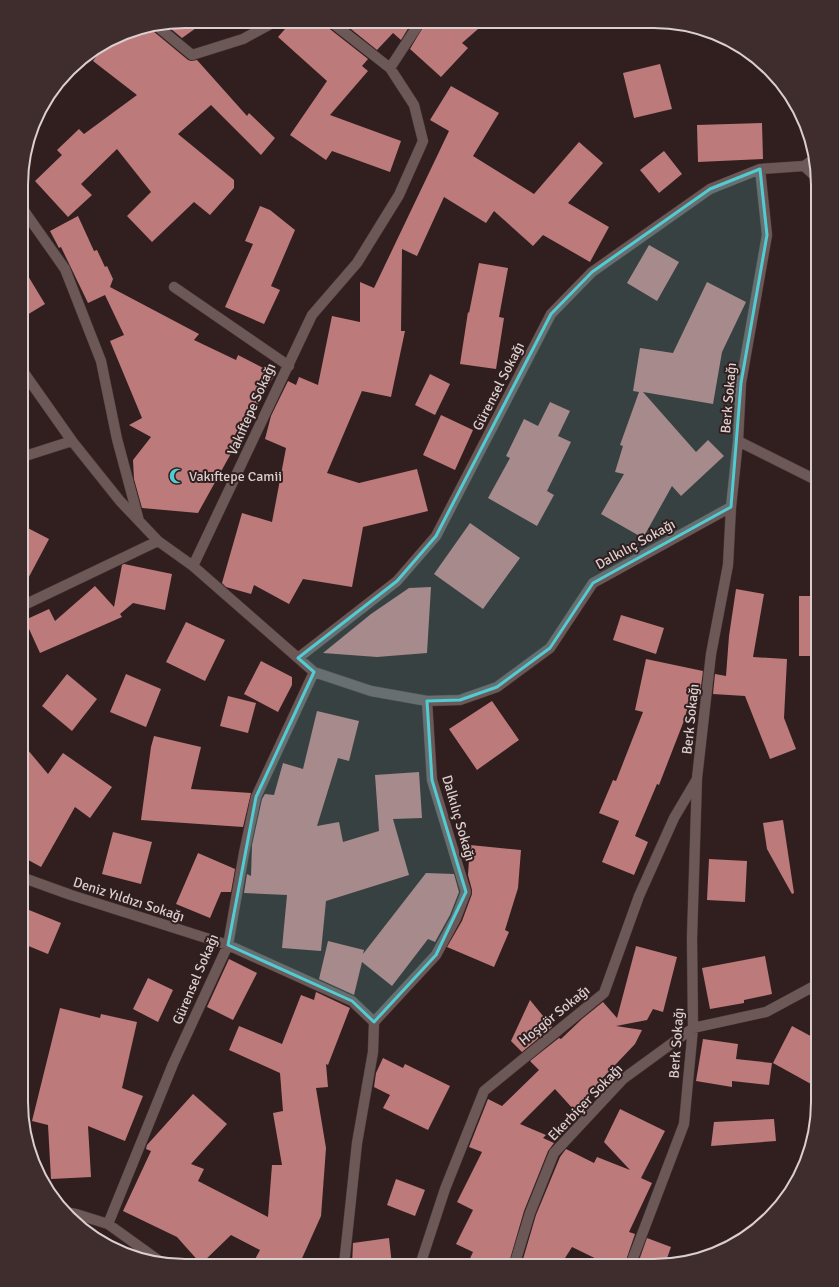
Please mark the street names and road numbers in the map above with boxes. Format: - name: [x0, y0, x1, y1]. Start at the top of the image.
- street label: Gürensel Sokağı: [469, 339, 528, 433]
- street label: Vakıftepe Sokağı: [224, 360, 279, 458]
- street label: Berk Sokağı: [717, 362, 740, 434]
- street label: Dalkılıç Sokağı: [592, 516, 678, 573]
- street label: Berk Sokağı: [678, 683, 703, 755]
- street label: Dalkılıç Sokağı: [438, 773, 479, 863]
- street label: Deniz Yıldızı Sokağı: [71, 873, 187, 925]
- street label: Gürensel Sokağı: [169, 931, 222, 1027]
- street label: Hoşgör Sokağı: [516, 982, 593, 1049]
- street label: Berk Sokağı: [666, 1007, 687, 1079]
- street label: Ekerbiçer Sokağı: [544, 1060, 626, 1144]

